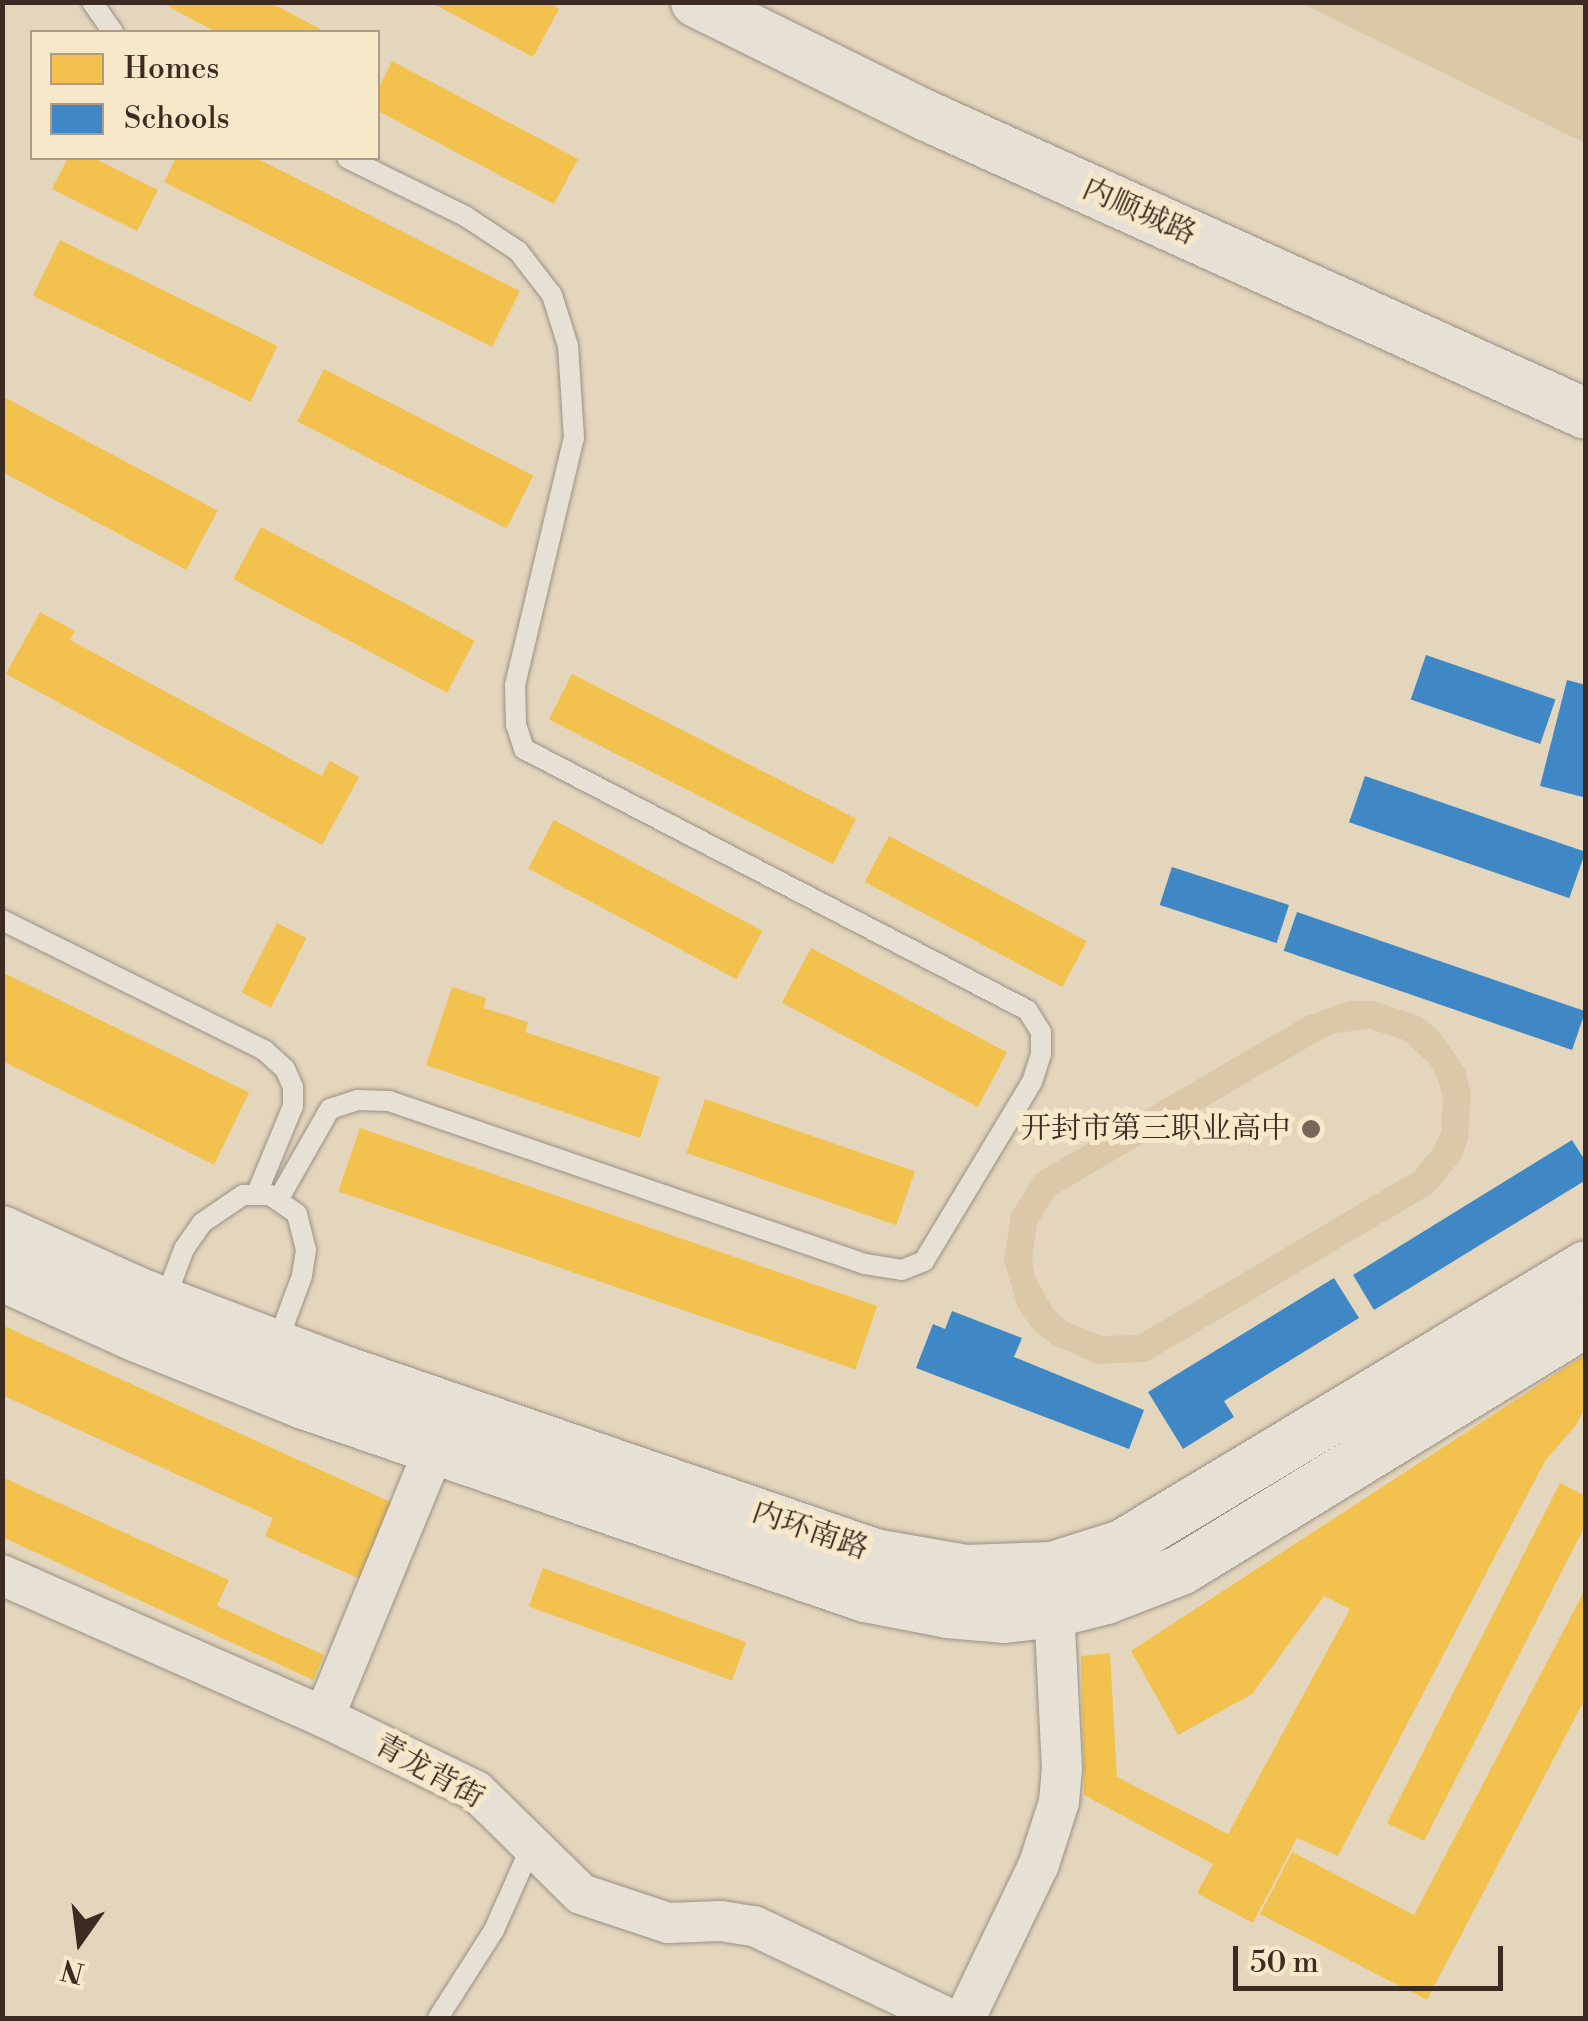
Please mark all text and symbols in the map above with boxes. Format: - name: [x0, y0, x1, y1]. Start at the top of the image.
- legend: [30, 30, 380, 160]
- text: Homes: [124, 50, 219, 88]
- text: Schools: [124, 100, 230, 138]
- street label: 内顺城路: [1077, 171, 1201, 253]
- place label: 开封市第三职业高中: [1021, 1111, 1291, 1147]
- marker: 开封市第三职业高中: [1300, 1118, 1322, 1140]
- street label: 内环南路: [747, 1494, 873, 1568]
- street label: 青龙背街: [368, 1727, 490, 1817]
- north arrow: [30, 1891, 130, 1991]
- scale bar: [1238, 1926, 1508, 1988]
- text: 50 m: [1250, 1944, 1319, 1982]
- text: N: [58, 1951, 88, 1990]

